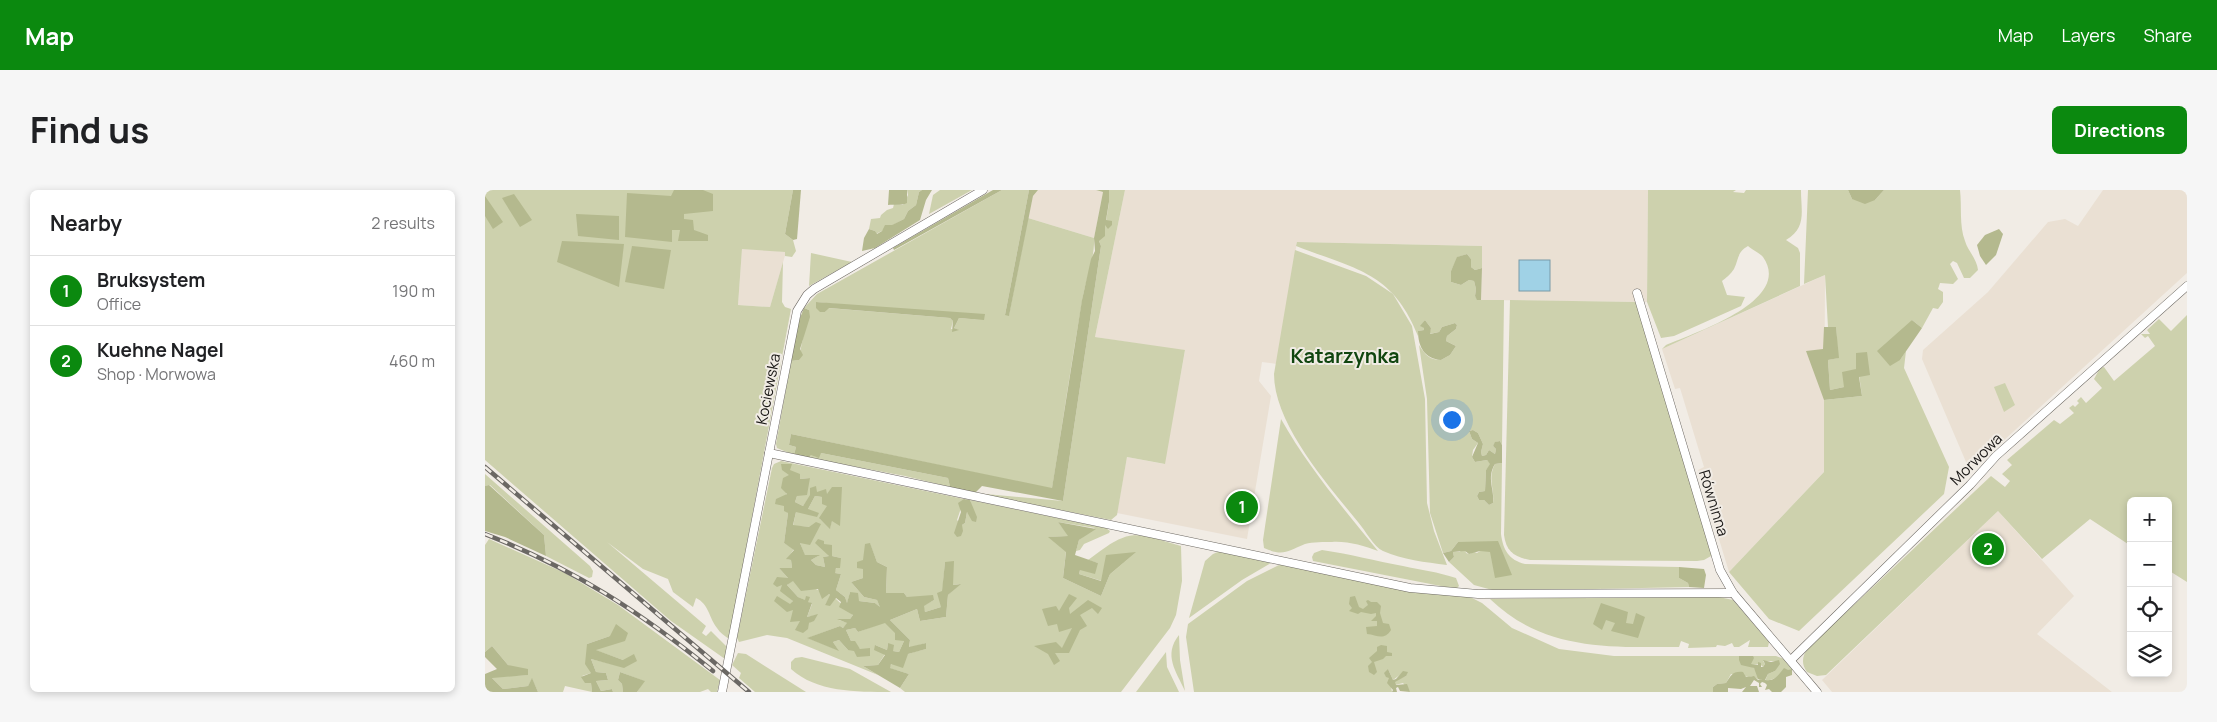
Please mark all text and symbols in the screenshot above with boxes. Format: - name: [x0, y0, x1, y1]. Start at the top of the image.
- text: Map: [25, 19, 74, 52]
- text: Map: [1998, 23, 2033, 47]
- text: Layers: [2061, 23, 2115, 47]
- text: Share: [2143, 23, 2192, 47]
- text: Find us: [30, 106, 149, 154]
- button: Directions: [2052, 106, 2187, 154]
- text: Nearby: [50, 209, 122, 237]
- text: 2 results: [371, 212, 435, 234]
- text: Bruksystem: [97, 267, 205, 293]
- text: 1: [62, 280, 70, 302]
- text: 190 m: [392, 280, 435, 302]
- text: Office: [97, 293, 141, 315]
- text: Kuehne Nagel: [97, 337, 224, 363]
- district label: Katarzynka: [1290, 342, 1400, 369]
- text: 2: [61, 350, 71, 372]
- text: 460 m: [389, 350, 435, 372]
- street label: Kociewska: [751, 352, 785, 426]
- text: Shop · Morwowa: [97, 363, 216, 385]
- your location: [1439, 407, 1465, 433]
- street label: Morwowa: [1945, 428, 2007, 490]
- street label: Równinna: [1694, 467, 1734, 539]
- pin: 1: [1226, 488, 1258, 526]
- map controls: [2127, 497, 2172, 677]
- button: +: [2127, 497, 2172, 542]
- pin: 2: [1972, 530, 2004, 568]
- button: −: [2127, 542, 2172, 587]
- button: locate: [2127, 587, 2172, 632]
- button: layers: [2127, 632, 2172, 677]

